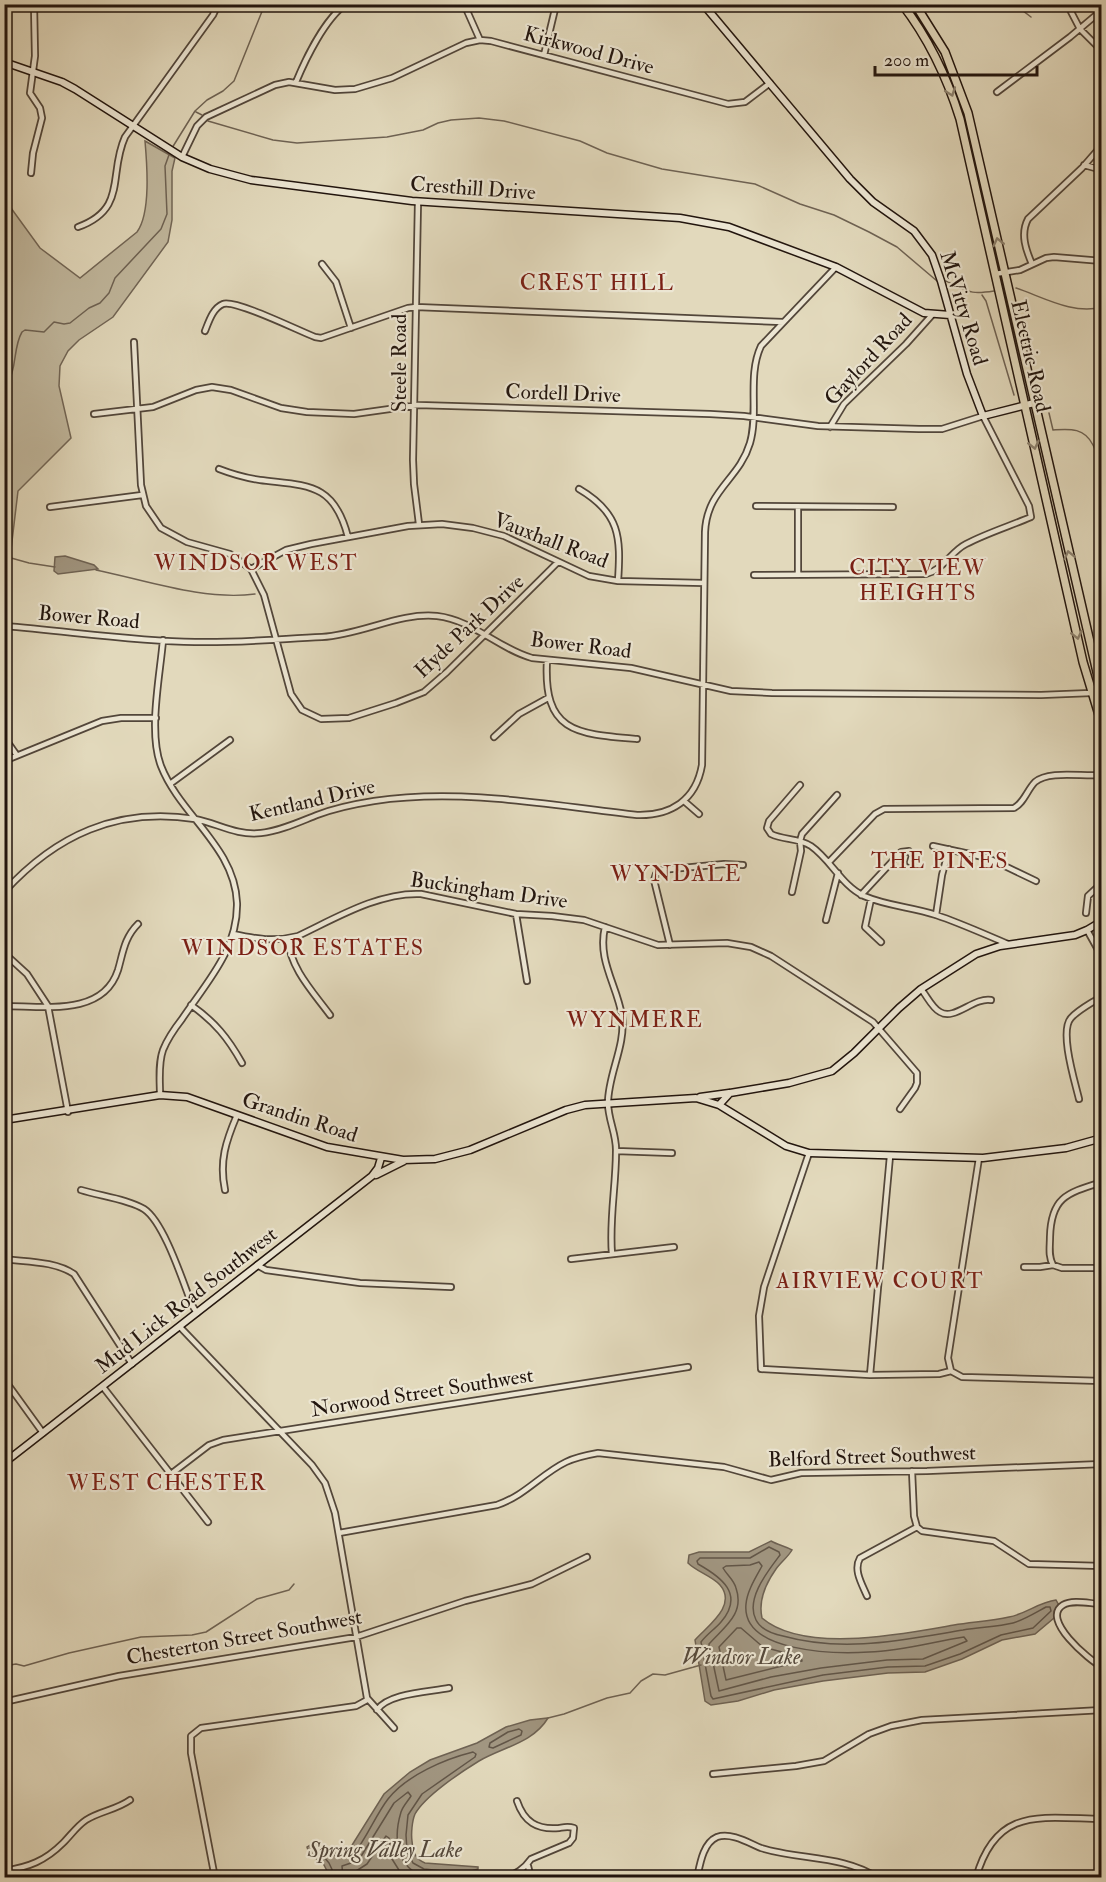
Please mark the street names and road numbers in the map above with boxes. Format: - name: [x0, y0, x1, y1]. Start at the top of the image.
- street label: Kirkwood Drive: [521, 20, 657, 81]
- street label: Cresthill Drive: [409, 171, 537, 206]
- street label: McVitty Road: [933, 248, 994, 369]
- street label: Electric Road: [1004, 297, 1057, 416]
- street label: Gaylord Road: [819, 307, 919, 411]
- street label: Steele Road: [386, 313, 413, 412]
- street label: Cordell Drive: [505, 378, 621, 409]
- street label: Vauxhall Road: [490, 506, 613, 575]
- street label: Hyde Park Drive: [409, 569, 530, 684]
- street label: Bower Road: [37, 600, 141, 635]
- street label: Bower Road: [529, 626, 634, 665]
- street label: Kentland Drive: [247, 773, 378, 828]
- street label: Buckingham Drive: [409, 866, 569, 915]
- street label: Grandin Road: [239, 1086, 362, 1149]
- street label: Mud Lick Road Southwest: [90, 1221, 283, 1380]
- street label: Norwood Street Southwest: [309, 1362, 535, 1423]
- street label: Belford Street Southwest: [768, 1439, 977, 1474]
- street label: Chesterton Street Southwest: [124, 1603, 364, 1672]

